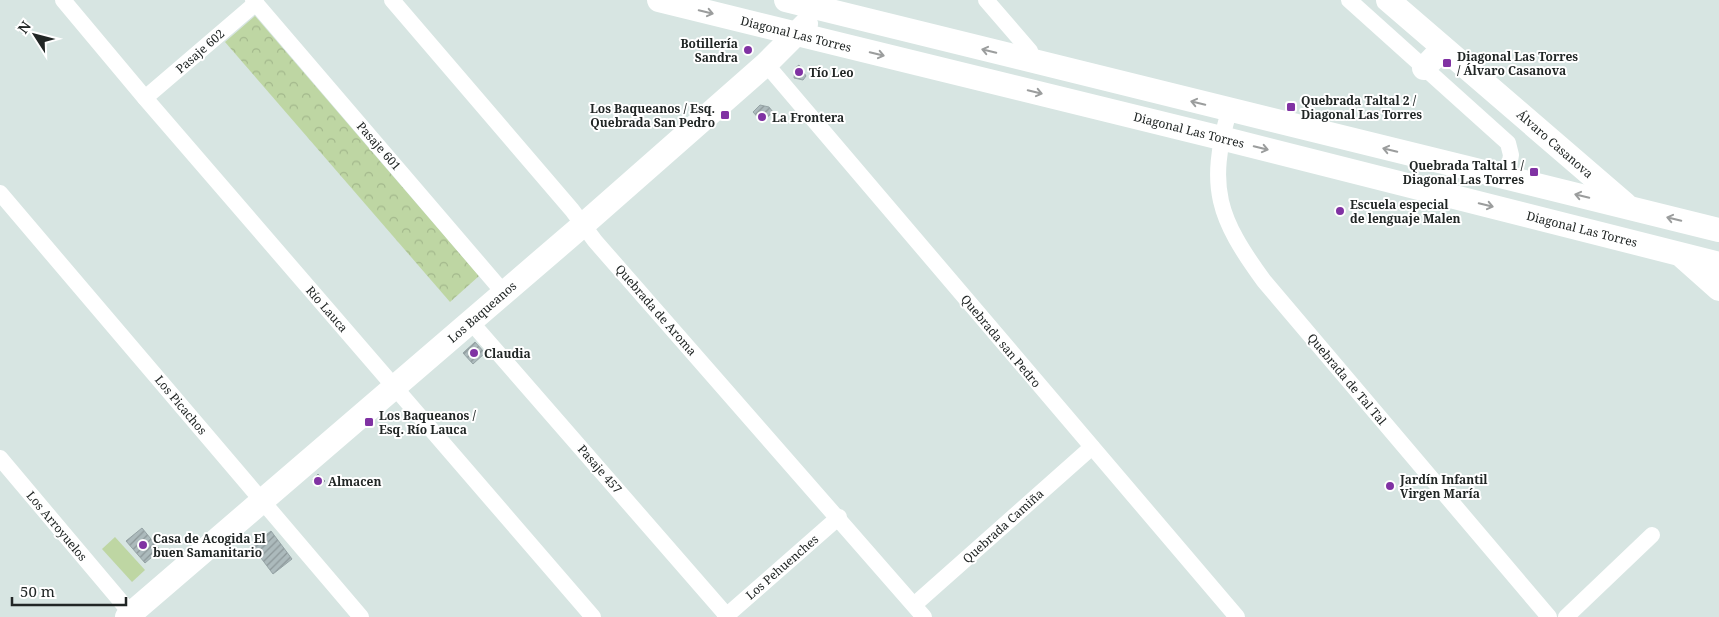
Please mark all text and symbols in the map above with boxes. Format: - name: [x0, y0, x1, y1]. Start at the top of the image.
- one-way arrow: [698, 8, 714, 17]
- north arrow: [10, 10, 60, 60]
- street label: Diagonal Las Torres: [739, 12, 853, 56]
- text: N: [13, 17, 35, 37]
- street label: Pasaje 602: [172, 25, 228, 77]
- place label: Botillería Sandra: [680, 35, 738, 66]
- marker: Botillería Sandra: [742, 44, 754, 56]
- one-way arrow: [982, 46, 998, 55]
- place label: Diagonal Las Torres / Álvaro Casanova: [1457, 48, 1578, 79]
- one-way arrow: [869, 50, 885, 59]
- marker: Diagonal Las Torres / Álvaro Casanova: [1441, 57, 1453, 69]
- place label: Tío Leo: [809, 64, 854, 81]
- marker: Tío Leo: [793, 66, 805, 78]
- one-way arrow: [1027, 88, 1043, 97]
- place label: Quebrada Taltal 2 / Diagonal Las Torres: [1301, 92, 1422, 123]
- one-way arrow: [1190, 98, 1206, 107]
- place label: Los Baqueanos / Esq. Quebrada San Pedro: [590, 100, 715, 131]
- marker: Quebrada Taltal 2 / Diagonal Las Torres: [1285, 101, 1297, 113]
- street label: Álvaro Casanova: [1513, 106, 1597, 182]
- street label: Diagonal Las Torres: [1132, 108, 1246, 152]
- marker: Los Baqueanos / Esq. Quebrada San Pedro: [719, 109, 731, 121]
- place label: La Frontera: [772, 109, 844, 126]
- marker: La Frontera: [756, 111, 768, 123]
- street label: Pasaje 601: [353, 118, 405, 174]
- one-way arrow: [1253, 144, 1269, 153]
- one-way arrow: [1382, 145, 1398, 154]
- place label: Quebrada Taltal 1 / Diagonal Las Torres: [1403, 157, 1525, 188]
- marker: Quebrada Taltal 1 / Diagonal Las Torres: [1528, 166, 1540, 178]
- one-way arrow: [1574, 191, 1590, 200]
- place label: Escuela especial de lenguaje Malen: [1350, 196, 1461, 227]
- one-way arrow: [1478, 201, 1494, 210]
- marker: Escuela especial de lenguaje Malen: [1334, 205, 1346, 217]
- street label: Diagonal Las Torres: [1525, 207, 1639, 251]
- one-way arrow: [1666, 214, 1682, 223]
- street label: Quebrada de Aroma: [612, 261, 701, 359]
- street label: Los Baqueanos: [444, 277, 520, 347]
- street label: Río Lauca: [302, 282, 352, 336]
- street label: Quebrada san Pedro: [957, 291, 1045, 391]
- street label: Quebrada de Tal Tal: [1304, 330, 1391, 429]
- place label: Claudia: [484, 345, 531, 362]
- marker: Claudia: [468, 347, 480, 359]
- street label: Los Picachos: [151, 372, 211, 438]
- place label: Los Baqueanos / Esq. Río Lauca: [379, 407, 476, 438]
- marker: Los Baqueanos / Esq. Río Lauca: [363, 416, 375, 428]
- street label: Pasaje 457: [574, 441, 626, 497]
- place label: Jardín Infantil Virgen María: [1399, 471, 1488, 502]
- place label: Almacen: [328, 473, 381, 490]
- marker: Almacen: [312, 475, 324, 487]
- marker: Jardín Infantil Virgen María: [1384, 480, 1396, 492]
- street label: Quebrada Camiña: [959, 485, 1047, 567]
- street label: Los Arroyuelos: [23, 487, 91, 565]
- place label: Casa de Acogida El buen Samanitario: [153, 530, 266, 561]
- street label: Los Pehuenches: [742, 531, 822, 603]
- marker: Casa de Acogida El buen Samanitario: [137, 539, 149, 551]
- scale bar: [12, 574, 126, 606]
- text: 50 m: [20, 581, 55, 601]

